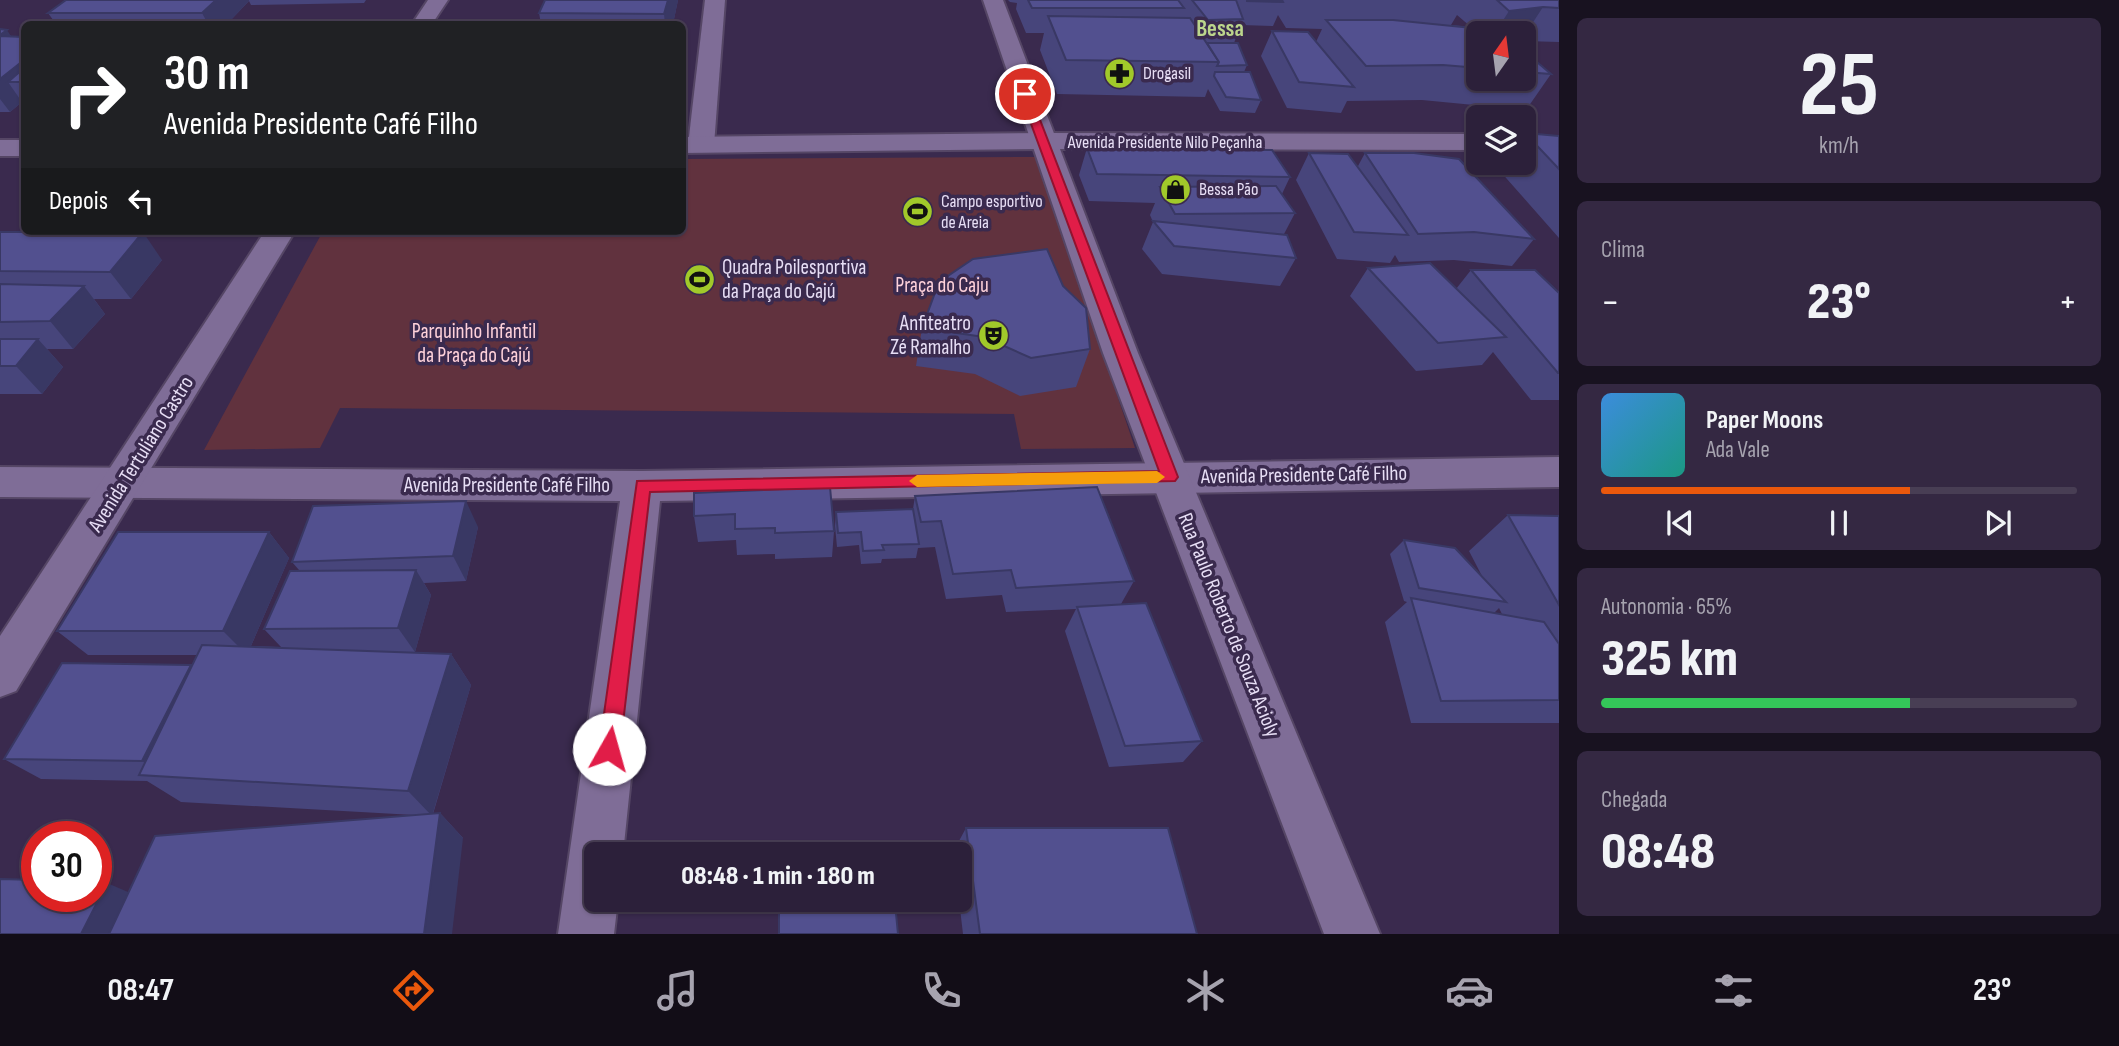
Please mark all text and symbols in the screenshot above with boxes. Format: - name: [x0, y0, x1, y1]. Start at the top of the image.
- district label: Bessa: [1196, 15, 1244, 43]
- north arrow: [1466, 21, 1536, 91]
- map controls: [1466, 21, 1536, 175]
- text: 25: [1799, 32, 1879, 141]
- text: 30 m: [164, 45, 249, 104]
- icon: right: [49, 49, 140, 140]
- pharmacy icon: Drogasil: [1103, 56, 1137, 90]
- place label: Drogasil: [1143, 63, 1191, 84]
- pin: [995, 64, 1055, 124]
- icon: arrive: [1006, 75, 1044, 113]
- text: Avenida Presidente Café Filho: [164, 105, 478, 144]
- button: layers: [1466, 105, 1536, 175]
- street label: Avenida Presidente Nilo Peçanha: [1067, 132, 1262, 153]
- text: km/h: [1819, 132, 1859, 160]
- shop icon: Bessa Pão: [1159, 172, 1193, 206]
- place label: Bessa Pão: [1199, 179, 1258, 200]
- icon: left: [122, 182, 160, 220]
- text: Depois: [49, 186, 108, 217]
- place label: Campo esportivo de Areia: [941, 191, 1043, 233]
- sports icon: Campo esportivo de Areia: [901, 194, 935, 228]
- text: Clima: [1601, 236, 1645, 264]
- place label: Quadra Poilesportiva da Praça do Cajú: [722, 255, 866, 304]
- sports icon: Quadra Poilesportiva da Praça do Cajú: [682, 262, 716, 296]
- text: 23°: [1807, 271, 1871, 334]
- park label: Praça do Caju: [895, 273, 989, 298]
- text: −: [1601, 280, 1620, 325]
- text: +: [2058, 280, 2077, 325]
- place label: Anfiteatro Zé Ramalho: [890, 311, 971, 360]
- theatre icon: Anfiteatro Zé Ramalho: [977, 318, 1011, 352]
- park label: Parquinho Infantil da Praça do Cajú: [412, 319, 536, 368]
- street label: Avenida Tertuliano Castro: [82, 372, 199, 537]
- text: Paper Moons: [1706, 405, 1823, 436]
- text: Ada Vale: [1706, 436, 1770, 464]
- street label: Avenida Presidente Café Filho: [1200, 461, 1407, 489]
- street label: Avenida Presidente Café Filho: [403, 473, 610, 498]
- icon: previous: [1661, 504, 1699, 542]
- icon: pause: [1820, 504, 1858, 542]
- icon: next: [1979, 504, 2017, 542]
- street label: Rua Paulo Roberto de Souza Acioly: [1173, 509, 1285, 741]
- text: Autonomia · 65%: [1601, 593, 1732, 621]
- text: 325 km: [1601, 628, 1738, 691]
- position arrow: [572, 712, 646, 786]
- text: Chegada: [1601, 786, 1667, 814]
- speed limit sign: 30: [21, 821, 112, 912]
- text: 08:48: [1601, 821, 1715, 884]
- text: 08:48 · 1 min · 180 m: [681, 861, 875, 892]
- icon: directions: [389, 966, 438, 1015]
- icon: music: [653, 966, 702, 1015]
- icon: phone: [917, 966, 966, 1015]
- icon: climate: [1181, 966, 1230, 1015]
- icon: car: [1445, 966, 1494, 1015]
- icon: filters: [1709, 966, 1758, 1015]
- text: 08:47: [108, 971, 173, 1010]
- text: 23°: [1973, 971, 2011, 1010]

